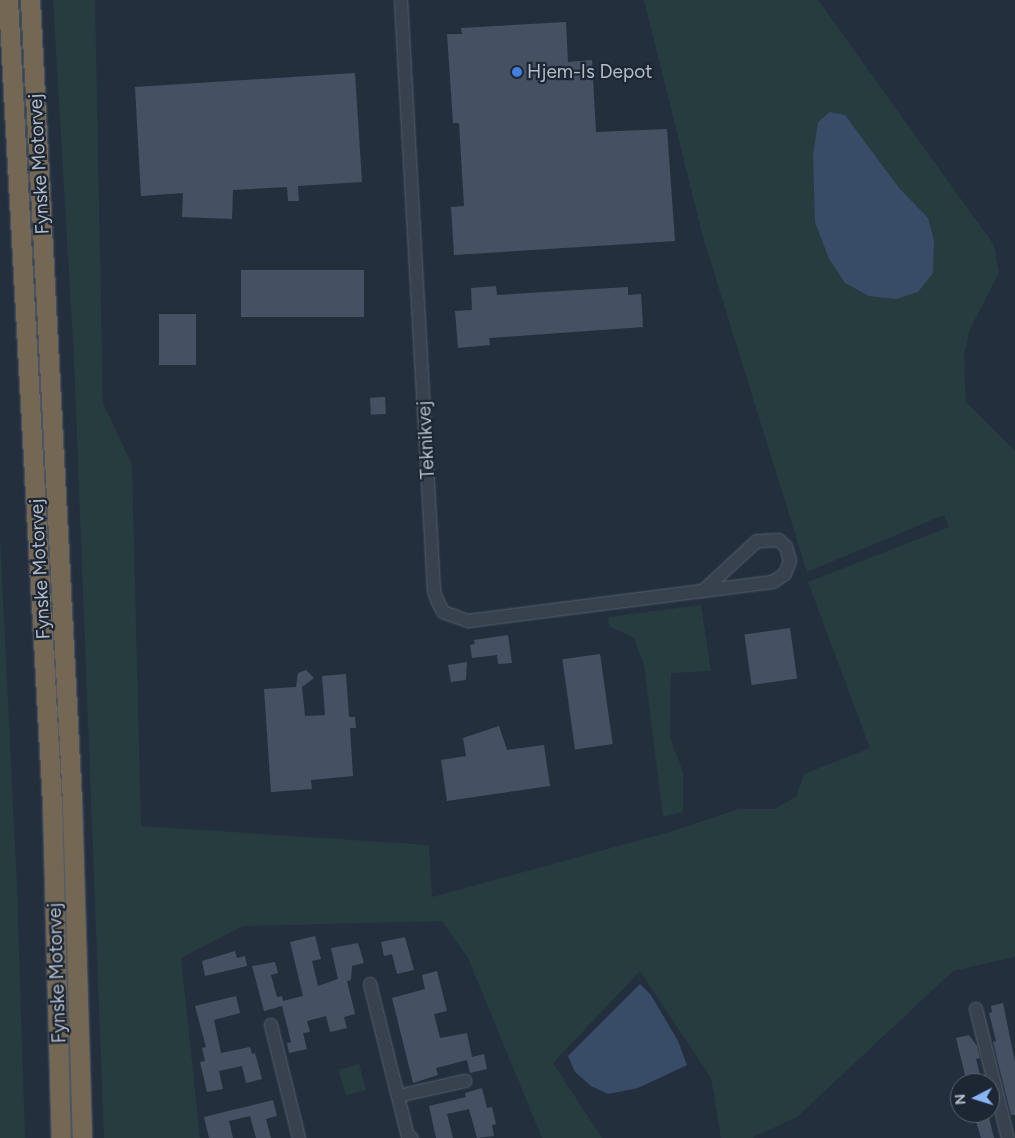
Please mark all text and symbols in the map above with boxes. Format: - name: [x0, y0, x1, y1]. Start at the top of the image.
- place label: Hjem-Is Depot: [527, 61, 652, 83]
- marker: Hjem-Is Depot: [511, 66, 523, 78]
- street label: Fynske Motorvej: [24, 93, 54, 235]
- street label: Teknikvej: [413, 400, 439, 480]
- street label: Fynske Motorvej: [25, 498, 55, 640]
- street label: Fynske Motorvej: [43, 902, 71, 1044]
- north arrow: [950, 1073, 1000, 1123]
- text: N: [952, 1093, 969, 1105]

